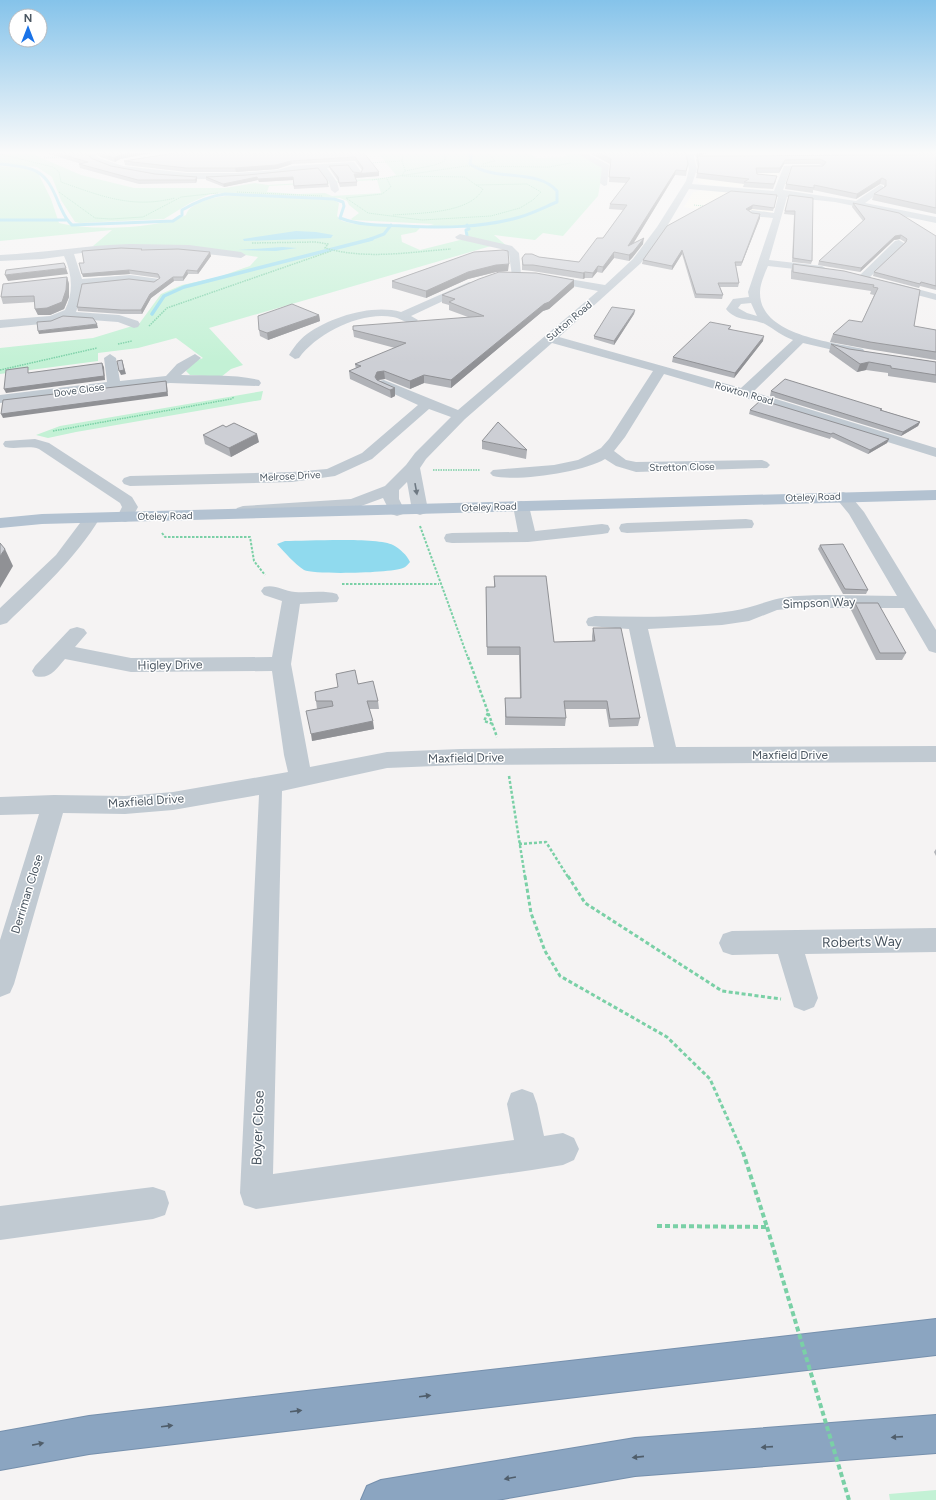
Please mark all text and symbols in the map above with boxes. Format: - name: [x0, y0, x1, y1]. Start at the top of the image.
- north arrow: [8, 8, 48, 48]
- text: N: [24, 12, 32, 25]
- street label: Sutton Road: [543, 298, 595, 344]
- street label: Rowton Road: [713, 378, 775, 408]
- street label: Dove Close: [53, 380, 106, 400]
- street label: Stretton Close: [649, 460, 715, 474]
- street label: Melrose Drive: [259, 468, 321, 484]
- one-way arrow: [413, 483, 419, 495]
- street label: Oteley Road: [785, 490, 841, 504]
- street label: Oteley Road: [461, 500, 517, 514]
- street label: Oteley Road: [137, 509, 193, 523]
- street label: Simpson Way: [782, 595, 856, 611]
- street label: Higley Drive: [137, 657, 203, 673]
- street label: Maxfield Drive: [752, 748, 829, 762]
- street label: Maxfield Drive: [428, 750, 505, 766]
- street label: Maxfield Drive: [108, 791, 185, 811]
- street label: Derriman Close: [8, 852, 46, 935]
- street label: Roberts Way: [822, 933, 903, 951]
- street label: Boyer Close: [248, 1090, 268, 1166]
- one-way arrow: [419, 1393, 431, 1399]
- one-way arrow: [290, 1408, 302, 1414]
- one-way arrow: [161, 1423, 173, 1429]
- one-way arrow: [891, 1434, 903, 1441]
- one-way arrow: [32, 1441, 44, 1447]
- one-way arrow: [761, 1444, 774, 1451]
- one-way arrow: [632, 1454, 644, 1461]
- one-way arrow: [504, 1476, 516, 1482]

